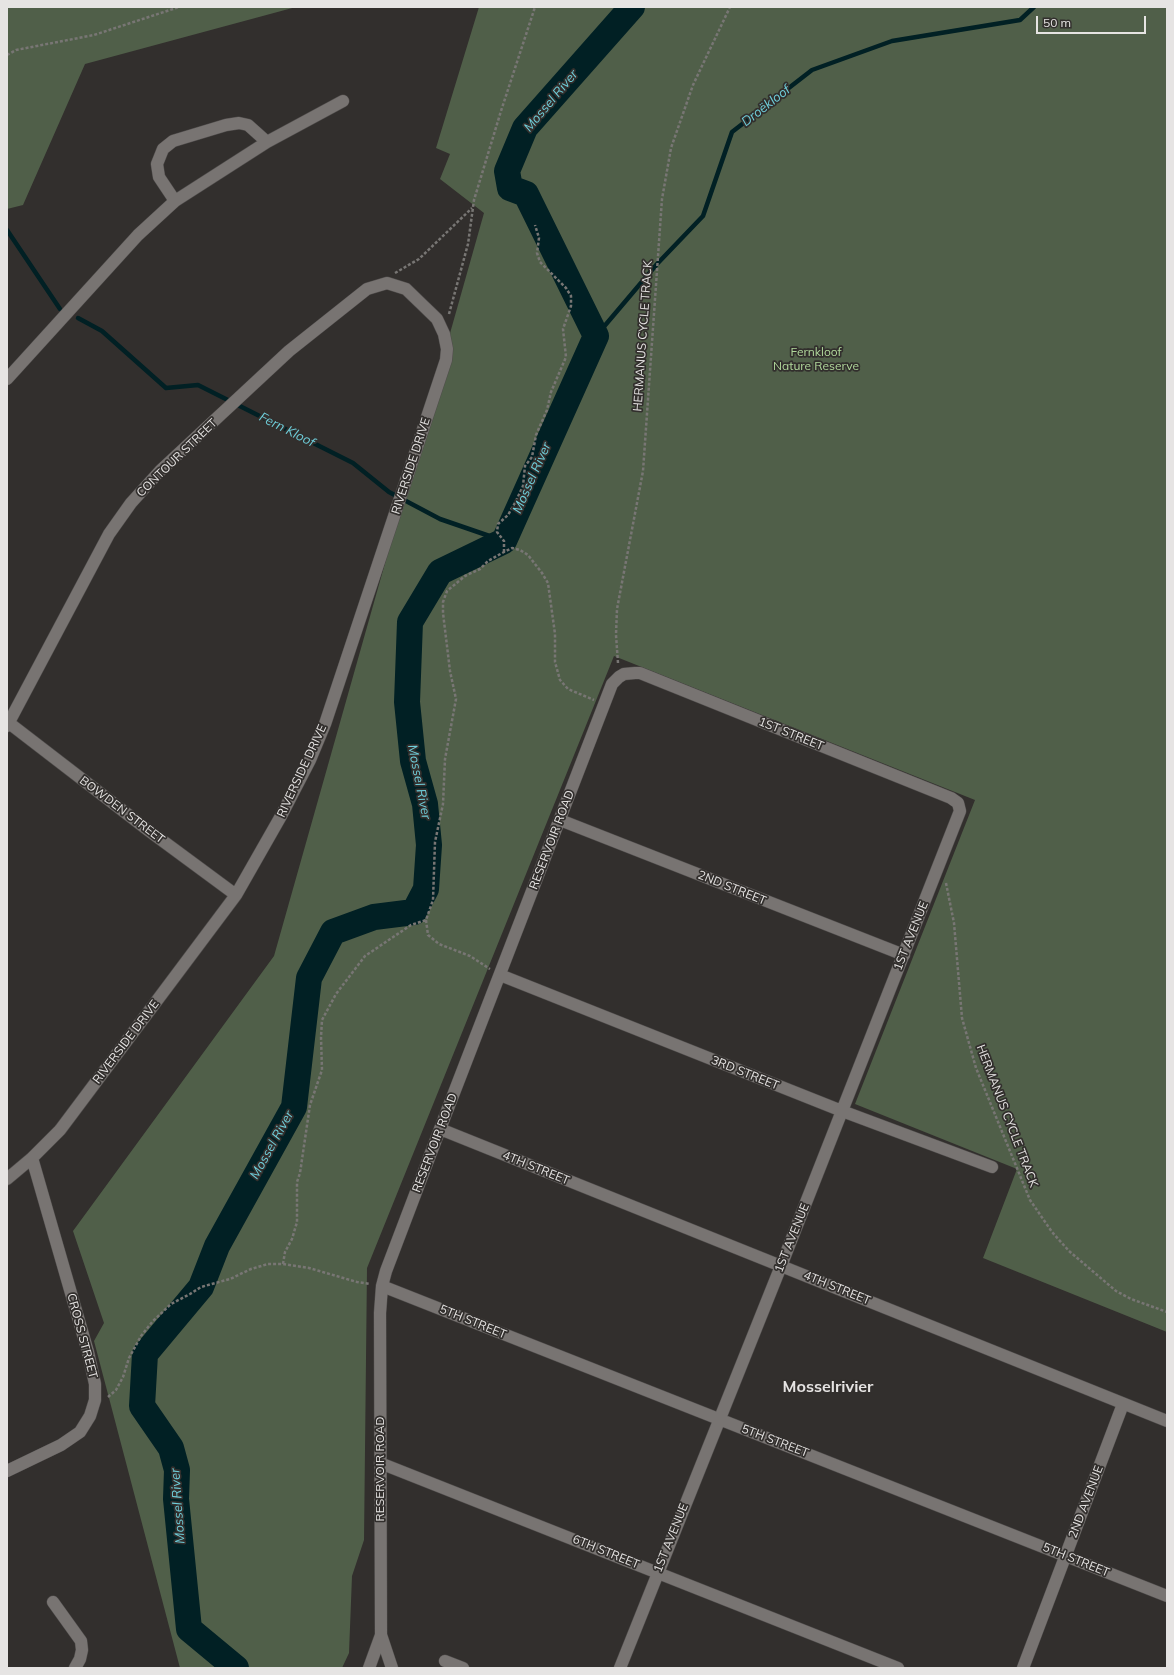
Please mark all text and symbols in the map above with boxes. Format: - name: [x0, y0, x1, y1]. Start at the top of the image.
- scale bar: [1038, 8, 1148, 34]
- text: 50 m: [1043, 15, 1071, 30]
- water label: Mossel River: [521, 67, 581, 135]
- water label: Droëkloof: [738, 82, 794, 130]
- street label: HERMANUS CYCLE TRACK: [631, 260, 655, 412]
- park label: Fernkloof Nature Reserve: [773, 345, 859, 373]
- water label: Fern Kloof: [257, 409, 317, 451]
- street label: CONTOUR STREET: [134, 416, 220, 500]
- street label: RIVERSIDE DRIVE: [389, 416, 433, 516]
- water label: Mossel River: [509, 440, 555, 516]
- street label: 1ST STREET: [756, 714, 826, 754]
- street label: RIVERSIDE DRIVE: [274, 722, 330, 820]
- water label: Mossel River: [404, 743, 434, 821]
- street label: BOWDEN STREET: [77, 773, 167, 847]
- street label: RESERVOIR ROAD: [526, 788, 578, 892]
- street label: 2ND STREET: [696, 868, 768, 908]
- street label: 1ST AVENUE: [891, 899, 931, 973]
- street label: RIVERSIDE DRIVE: [90, 997, 162, 1087]
- street label: HERMANUS CYCLE TRACK: [973, 1043, 1041, 1189]
- street label: 3RD STREET: [709, 1053, 781, 1093]
- street label: RESERVOIR ROAD: [409, 1091, 461, 1195]
- water label: Mossel River: [247, 1108, 297, 1182]
- street label: 4TH STREET: [500, 1148, 572, 1188]
- street label: 1ST AVENUE: [772, 1201, 812, 1275]
- street label: 4TH STREET: [801, 1268, 873, 1308]
- street label: CROSS STREET: [64, 1292, 100, 1380]
- street label: 5TH STREET: [437, 1302, 509, 1342]
- district label: Mosselrivier: [783, 1377, 873, 1397]
- street label: RESERVOIR ROAD: [373, 1416, 387, 1522]
- street label: 5TH STREET: [739, 1422, 811, 1460]
- street label: 2ND AVENUE: [1066, 1464, 1106, 1540]
- water label: Mossel River: [168, 1468, 188, 1544]
- street label: 1ST AVENUE: [651, 1501, 691, 1575]
- street label: 6TH STREET: [570, 1532, 642, 1572]
- street label: 5TH STREET: [1040, 1540, 1112, 1580]

